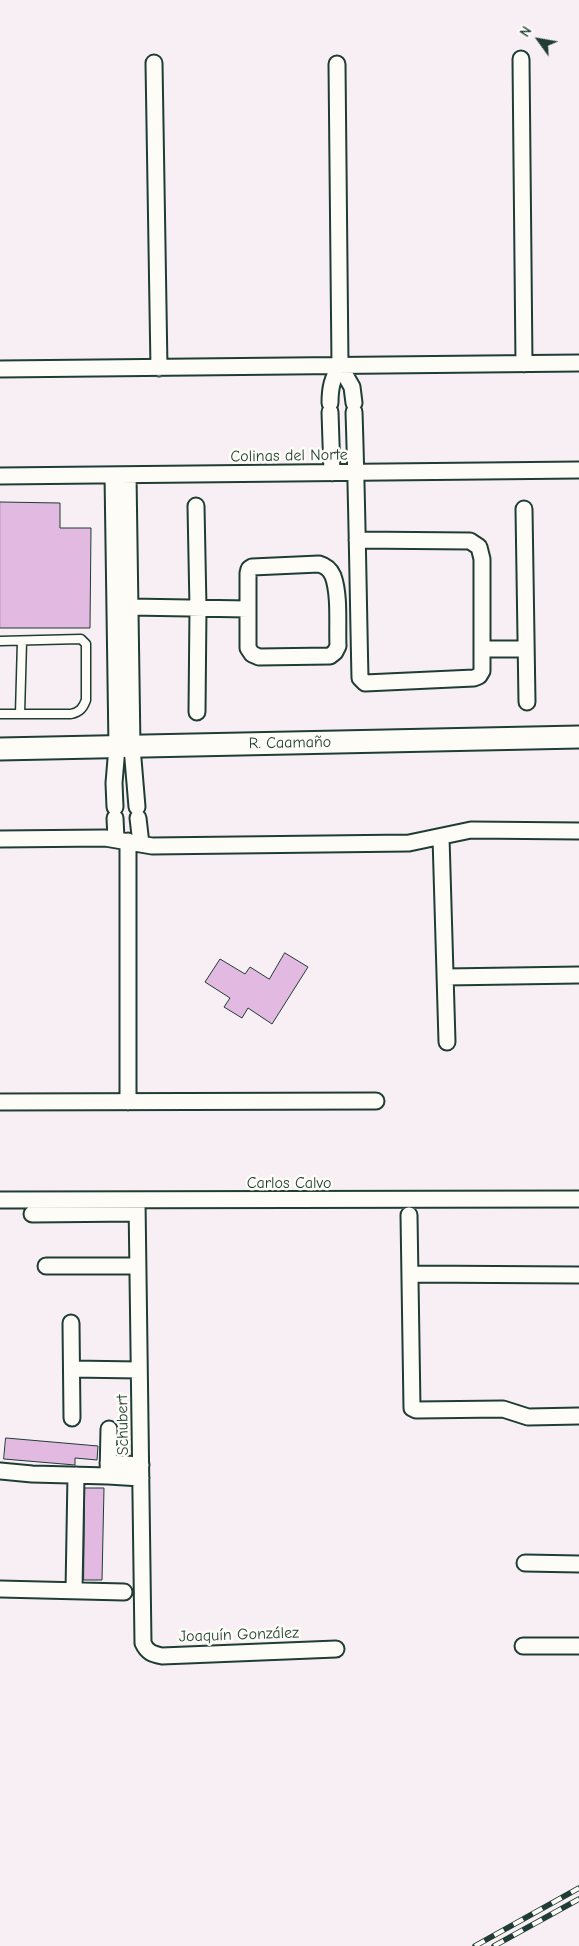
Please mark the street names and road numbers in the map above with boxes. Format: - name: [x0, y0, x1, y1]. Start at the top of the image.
- street label: Colinas del Norte: [230, 445, 348, 467]
- street label: R. Caamaño: [249, 733, 331, 753]
- street label: Carlos Calvo: [247, 1173, 331, 1193]
- street label: Schubert: [113, 1394, 133, 1456]
- street label: Joaquín González: [179, 1623, 299, 1647]

